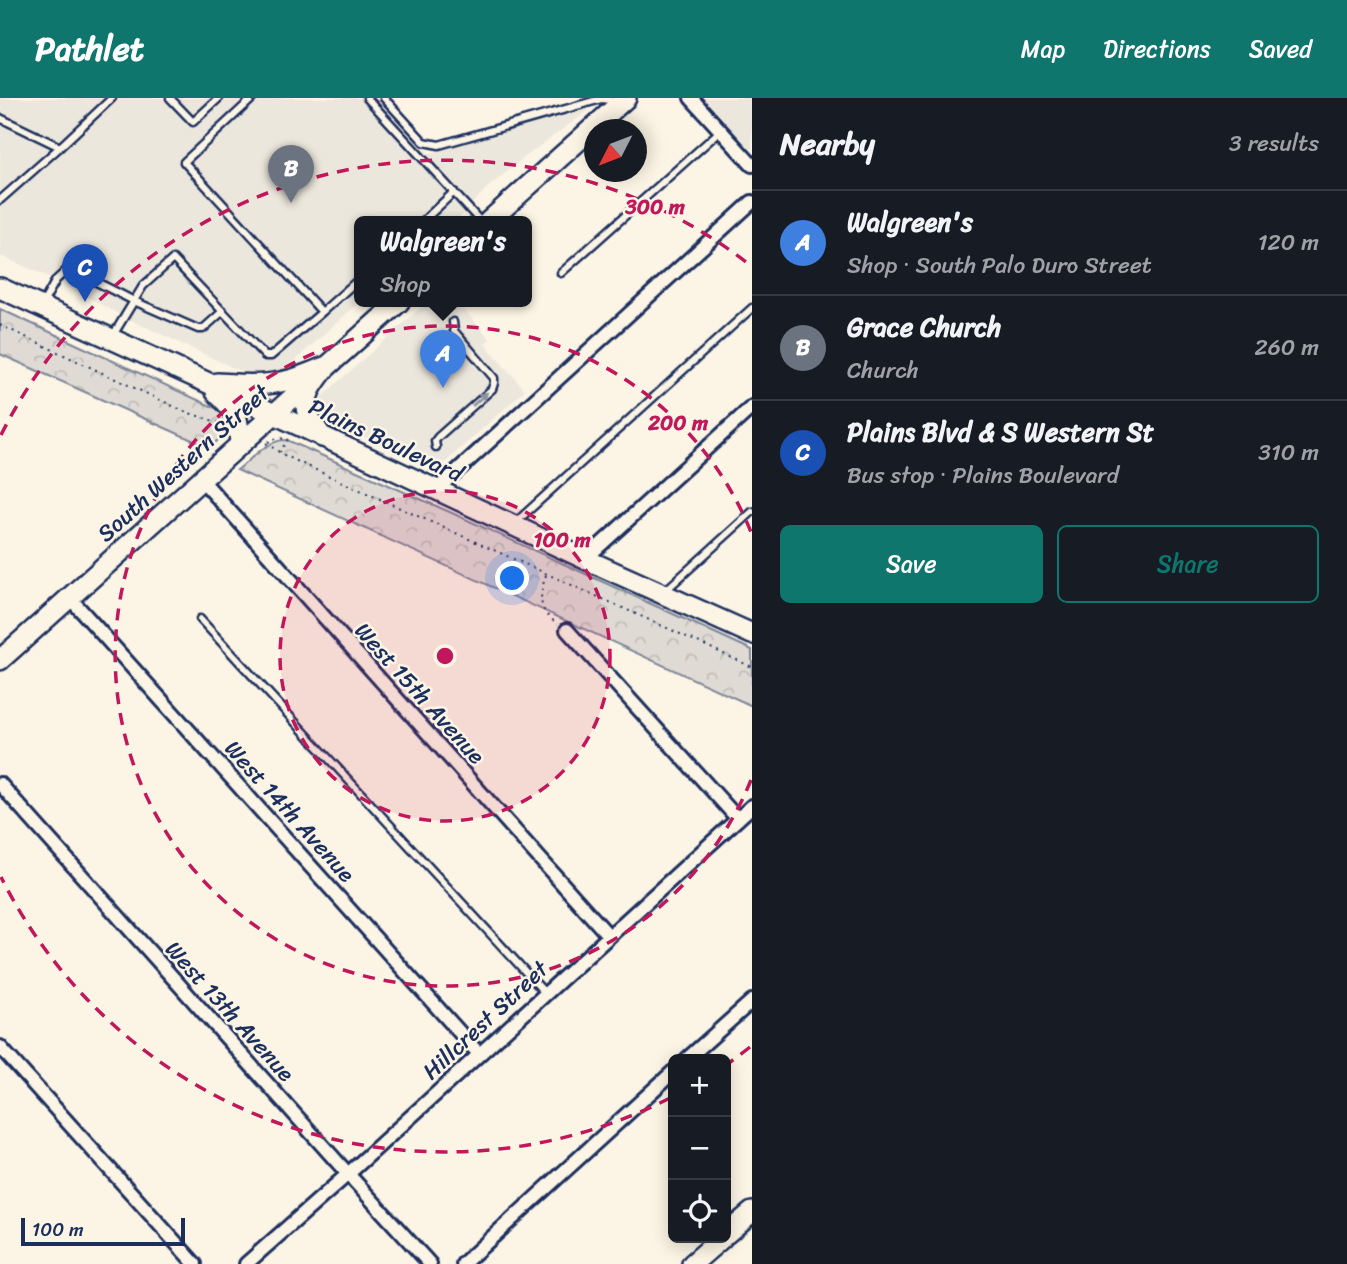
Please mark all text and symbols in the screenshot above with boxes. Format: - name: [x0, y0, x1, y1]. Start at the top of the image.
- text: Pathlet: [35, 20, 144, 78]
- text: Map: [1021, 28, 1065, 70]
- text: Directions: [1103, 28, 1211, 70]
- text: Saved: [1249, 28, 1312, 70]
- text: Nearby: [780, 117, 875, 171]
- north arrow: [584, 119, 647, 182]
- text: 3 results: [1229, 123, 1319, 164]
- pin: B: [268, 145, 314, 203]
- text: 300 m: [624, 188, 686, 226]
- text: Walgreen's: [847, 199, 973, 245]
- popup: [354, 216, 532, 307]
- text: Walgreen's: [380, 218, 506, 264]
- text: A: [795, 222, 811, 263]
- text: 120 m: [1258, 222, 1319, 263]
- pin: C: [62, 244, 108, 302]
- text: Shop · South Palo Duro Street: [847, 245, 1152, 286]
- text: Shop: [380, 264, 430, 305]
- text: Grace Church: [847, 304, 1001, 350]
- text: B: [796, 327, 810, 368]
- text: 260 m: [1254, 327, 1319, 368]
- pin: A: [420, 330, 466, 388]
- text: Church: [847, 350, 919, 391]
- street label: South Western Street: [87, 373, 281, 553]
- street label: Plains Boulevard: [302, 387, 472, 495]
- one-way arrow: [471, 391, 489, 407]
- text: 200 m: [647, 404, 709, 442]
- text: Plains Blvd & S Western St: [847, 409, 1154, 455]
- text: C: [796, 432, 810, 473]
- text: 310 m: [1258, 432, 1319, 473]
- text: Bus stop · Plains Boulevard: [847, 455, 1119, 496]
- text: 100 m: [533, 521, 591, 559]
- button: Save: [780, 525, 1043, 603]
- button: Share: [1057, 525, 1319, 603]
- your location: [495, 561, 529, 595]
- street label: West 15th Avenue: [344, 612, 495, 774]
- centre of rings: [433, 644, 457, 668]
- street label: West 14th Avenue: [214, 730, 365, 892]
- street label: West 13th Avenue: [154, 931, 305, 1092]
- street label: Hillcrest Street: [412, 949, 560, 1090]
- map controls: [668, 1054, 731, 1243]
- button: +: [668, 1054, 731, 1117]
- button: −: [668, 1117, 731, 1180]
- button: locate: [668, 1180, 731, 1243]
- text: 100 m: [32, 1213, 84, 1246]
- scale bar: [21, 1215, 186, 1247]

